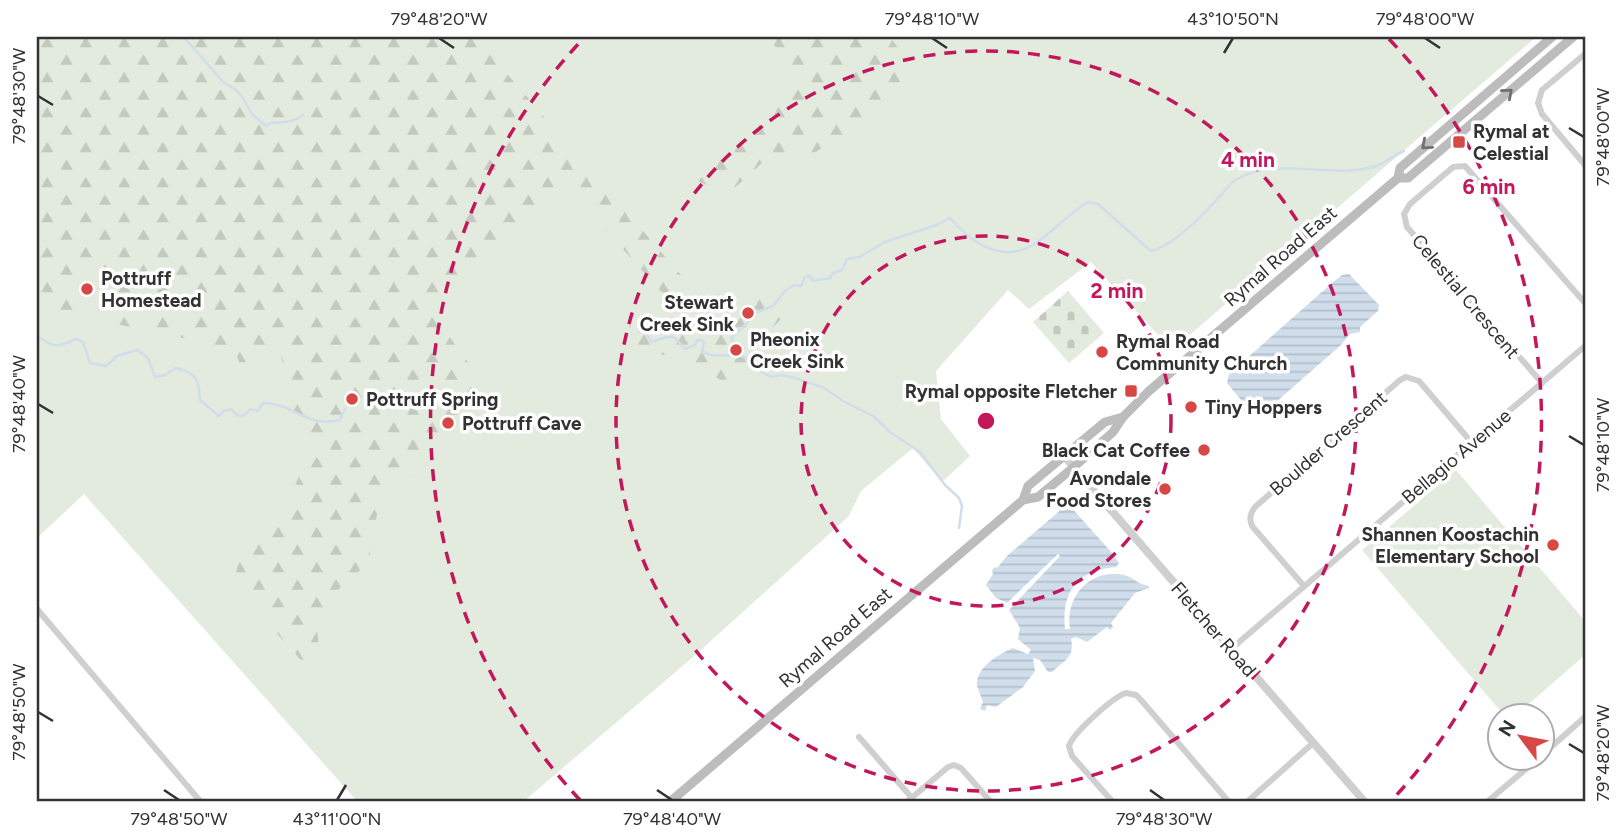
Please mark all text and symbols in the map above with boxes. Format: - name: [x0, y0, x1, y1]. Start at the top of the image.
- text: 79°48'20"W: [391, 8, 488, 30]
- text: 79°48'10"W: [885, 8, 980, 30]
- text: 43°10'50"N: [1187, 8, 1279, 30]
- text: 79°48'00"W: [1376, 8, 1475, 30]
- text: 79°48'30"W: [8, 47, 30, 144]
- text: 79°48'00"W: [1592, 87, 1614, 186]
- one-way arrow: [1500, 89, 1513, 101]
- place label: Rymal at Celestial: [1473, 120, 1550, 165]
- marker: Rymal at Celestial: [1451, 134, 1467, 150]
- one-way arrow: [1422, 137, 1435, 149]
- text: 4 min: [1221, 147, 1275, 172]
- text: 6 min: [1463, 174, 1515, 199]
- street label: Rymal Road East: [1219, 201, 1341, 312]
- street label: Celestial Crescent: [1407, 229, 1524, 363]
- place label: Pottruff Homestead: [101, 267, 202, 312]
- text: 2 min: [1091, 278, 1143, 303]
- marker: Pottruff Homestead: [79, 281, 95, 297]
- place label: Stewart Creek Sink: [640, 291, 735, 336]
- marker: Stewart Creek Sink: [740, 305, 756, 321]
- place label: Pheonix Creek Sink: [750, 328, 845, 373]
- place label: Rymal Road Community Church: [1116, 330, 1287, 375]
- marker: Pheonix Creek Sink: [728, 342, 744, 358]
- marker: Rymal Road Community Church: [1094, 344, 1110, 360]
- text: 79°48'40"W: [8, 354, 30, 453]
- place label: Rymal opposite Fletcher: [905, 380, 1117, 403]
- marker: Rymal opposite Fletcher: [1123, 383, 1139, 399]
- street label: Boulder Crescent: [1265, 386, 1392, 501]
- place label: Pottruff Spring: [366, 388, 498, 411]
- marker: Pottruff Spring: [344, 391, 360, 407]
- place label: Tiny Hoppers: [1205, 396, 1322, 419]
- text: 79°48'10"W: [1592, 397, 1614, 492]
- marker: Tiny Hoppers: [1183, 399, 1199, 415]
- street label: Bellagio Avenue: [1397, 404, 1516, 509]
- centre of rings: [974, 409, 998, 433]
- place label: Pottruff Cave: [462, 412, 582, 435]
- marker: Pottruff Cave: [440, 415, 456, 431]
- place label: Black Cat Coffee: [1042, 439, 1190, 462]
- marker: Black Cat Coffee: [1196, 442, 1212, 458]
- place label: Avondale Food Stores: [1046, 467, 1151, 512]
- marker: Avondale Food Stores: [1157, 481, 1173, 497]
- place label: Shannen Koostachin Elementary School: [1362, 523, 1539, 568]
- marker: Shannen Koostachin Elementary School: [1545, 537, 1561, 553]
- street label: Fletcher Road: [1166, 577, 1261, 681]
- street label: Rymal Road East: [774, 582, 896, 693]
- text: 79°48'50"W: [8, 663, 30, 761]
- north arrow: [1486, 702, 1556, 772]
- text: 79°48'20"W: [1592, 704, 1614, 801]
- text: N: [1493, 716, 1521, 741]
- text: 79°48'50"W: [130, 808, 228, 830]
- text: 43°11'00"N: [293, 808, 381, 830]
- text: 79°48'40"W: [623, 808, 722, 830]
- text: 79°48'30"W: [1116, 808, 1213, 830]

